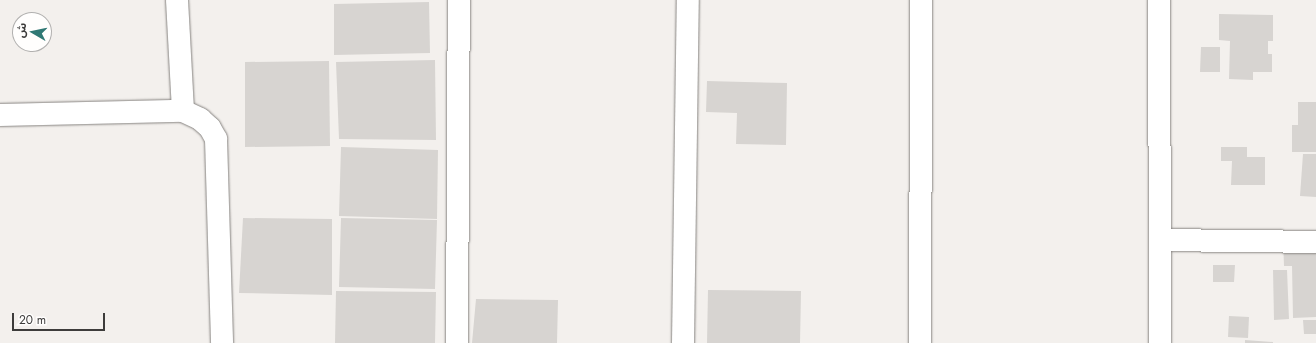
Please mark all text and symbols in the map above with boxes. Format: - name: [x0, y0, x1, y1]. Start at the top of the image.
- north arrow: [12, 12, 52, 52]
- text: ش: [12, 22, 30, 39]
- scale bar: [14, 305, 107, 331]
- text: 20 m: [19, 311, 46, 329]

